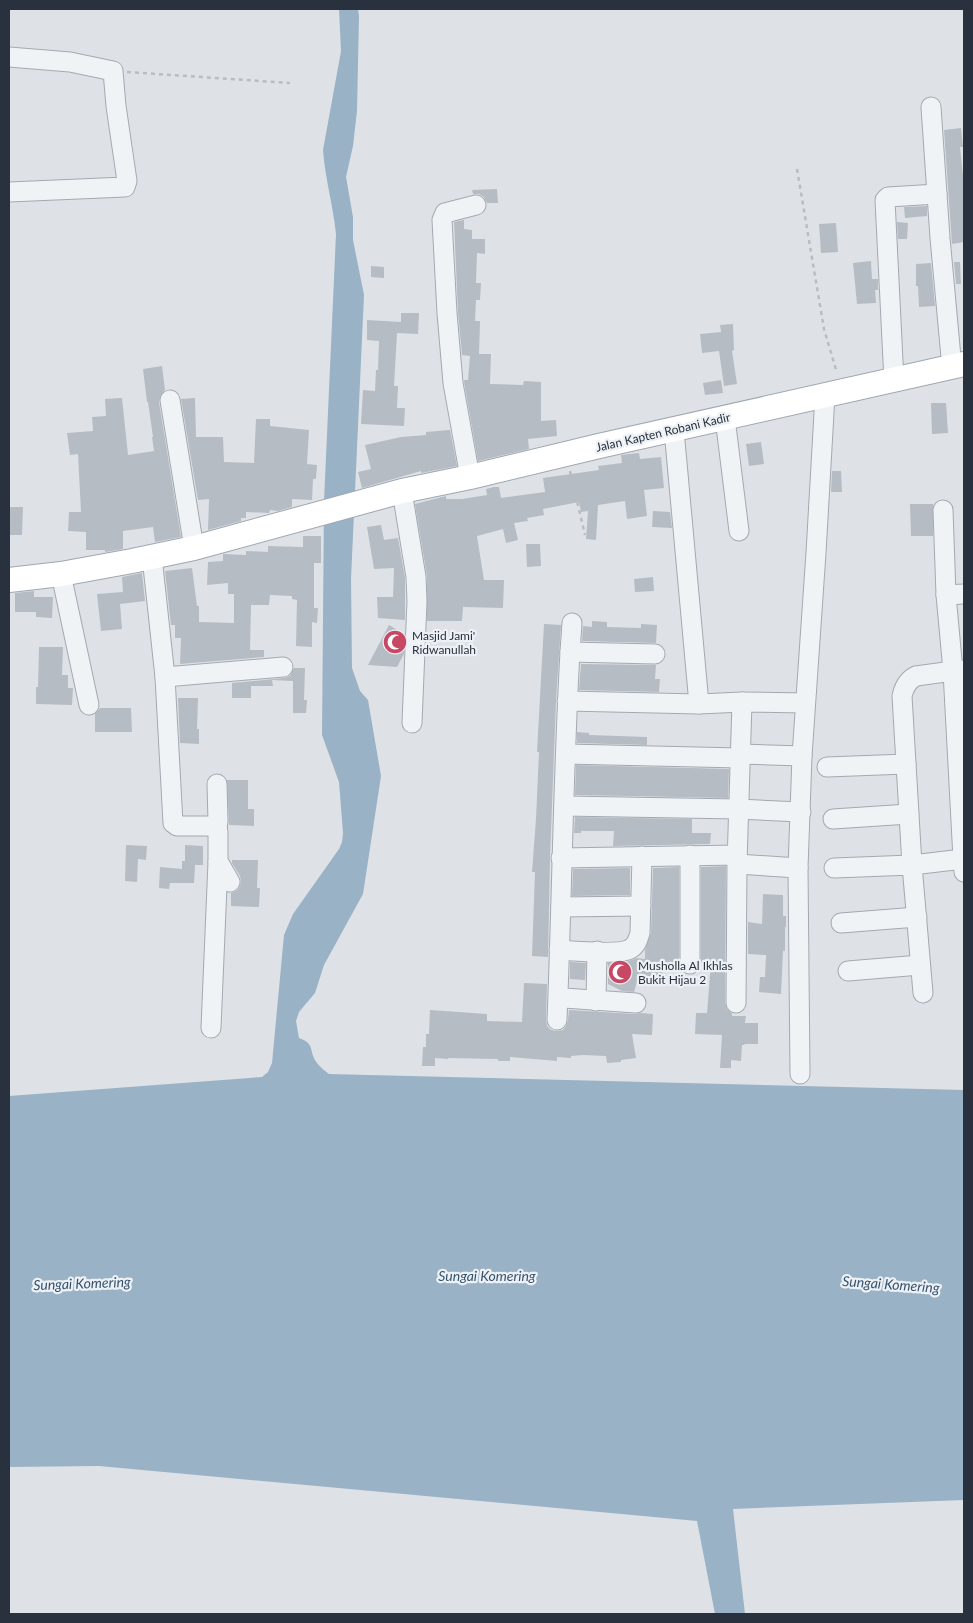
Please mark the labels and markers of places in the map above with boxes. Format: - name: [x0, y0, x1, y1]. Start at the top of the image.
- place label: Masjid Jami' Ridwanullah: [412, 628, 476, 657]
- mosque icon: Masjid Jami' Ridwanullah: [382, 629, 408, 655]
- place label: Musholla Al Ikhlas Bukit Hijau 2: [638, 958, 733, 987]
- mosque icon: Musholla Al Ikhlas Bukit Hijau 2: [607, 959, 633, 985]

